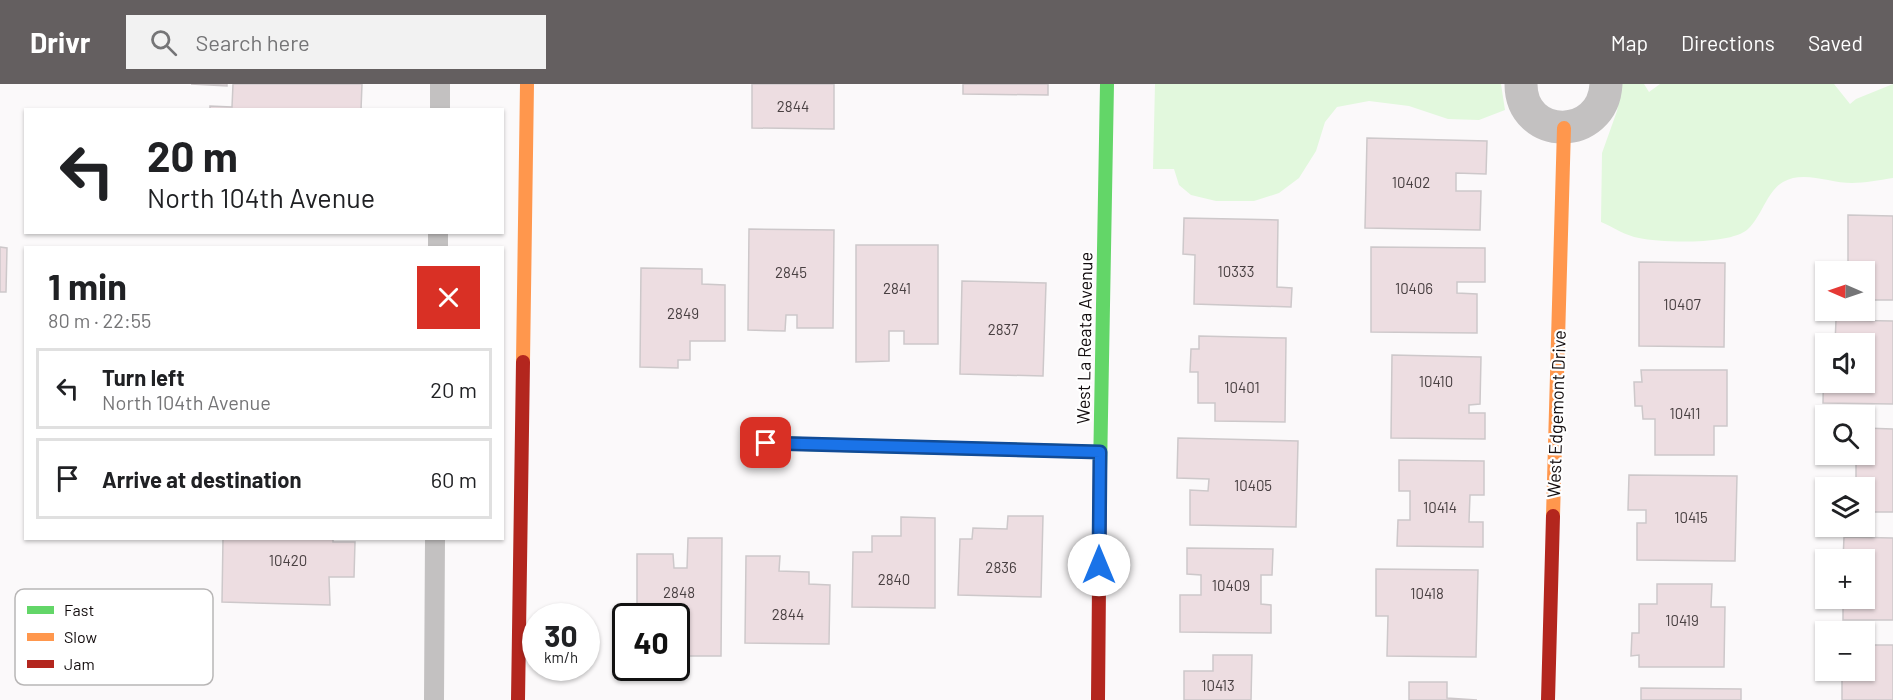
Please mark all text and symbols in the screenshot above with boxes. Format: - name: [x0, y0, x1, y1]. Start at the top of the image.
- search box: [126, 15, 546, 69]
- text: Drivr: [30, 25, 90, 59]
- icon: search: [147, 26, 180, 59]
- text: Search here: [195, 29, 310, 55]
- text: Map: [1611, 30, 1648, 55]
- text: Directions: [1681, 30, 1775, 55]
- text: Saved: [1808, 30, 1863, 55]
- house number: 2844: [777, 97, 809, 115]
- text: 20 m: [147, 130, 238, 180]
- icon: left: [48, 132, 126, 210]
- house number: 10402: [1392, 173, 1430, 191]
- text: North 104th Avenue: [147, 181, 375, 213]
- street label: West La Reata Avenue: [1071, 252, 1097, 424]
- north arrow: [1815, 261, 1875, 321]
- map controls: [1815, 261, 1875, 681]
- house number: 10333: [1218, 262, 1254, 280]
- house number: 2845: [775, 263, 807, 281]
- text: 1 min: [48, 264, 127, 307]
- button: close: [417, 266, 480, 329]
- house number: 2841: [883, 279, 911, 297]
- house number: 10406: [1395, 279, 1433, 297]
- house number: 10407: [1663, 295, 1701, 313]
- house number: 2849: [667, 304, 699, 322]
- text: 80 m · 22:55: [48, 308, 151, 332]
- house number: 2837: [988, 320, 1018, 338]
- street label: West Edgemont Drive: [1542, 330, 1570, 498]
- button: sound: [1815, 333, 1875, 393]
- text: Turn left: [102, 364, 185, 390]
- icon: left: [51, 372, 84, 405]
- house number: 10410: [1419, 372, 1453, 390]
- text: 20 m: [430, 376, 477, 402]
- house number: 10401: [1224, 378, 1260, 396]
- text: North 104th Avenue: [102, 390, 271, 414]
- house number: 10411: [1669, 404, 1701, 422]
- button: search: [1815, 405, 1875, 465]
- pin: [740, 417, 791, 468]
- icon: arrive: [749, 426, 782, 459]
- icon: arrive: [51, 462, 84, 495]
- text: Arrive at destination: [102, 466, 301, 492]
- text: 60 m: [431, 466, 477, 492]
- house number: 10405: [1234, 476, 1272, 494]
- button: layers: [1815, 477, 1875, 537]
- house number: 10414: [1423, 498, 1457, 516]
- house number: 10415: [1674, 508, 1708, 526]
- position arrow: [1067, 533, 1131, 597]
- button: +: [1815, 549, 1875, 609]
- house number: 10420: [269, 551, 307, 569]
- house number: 2836: [985, 558, 1017, 576]
- house number: 2840: [878, 570, 910, 588]
- house number: 10409: [1212, 576, 1250, 594]
- house number: 2848: [663, 583, 695, 601]
- house number: 10418: [1410, 584, 1444, 602]
- legend: [15, 589, 213, 685]
- text: Fast: [64, 600, 94, 619]
- speed limit sign: 40: [612, 603, 690, 681]
- house number: 2844: [772, 605, 804, 623]
- house number: 10419: [1665, 611, 1699, 629]
- text: 30: [544, 617, 578, 653]
- button: −: [1815, 621, 1875, 681]
- text: Slow: [64, 627, 97, 646]
- text: km/h: [544, 648, 578, 666]
- text: Jam: [64, 654, 95, 673]
- house number: 10413: [1201, 676, 1235, 694]

